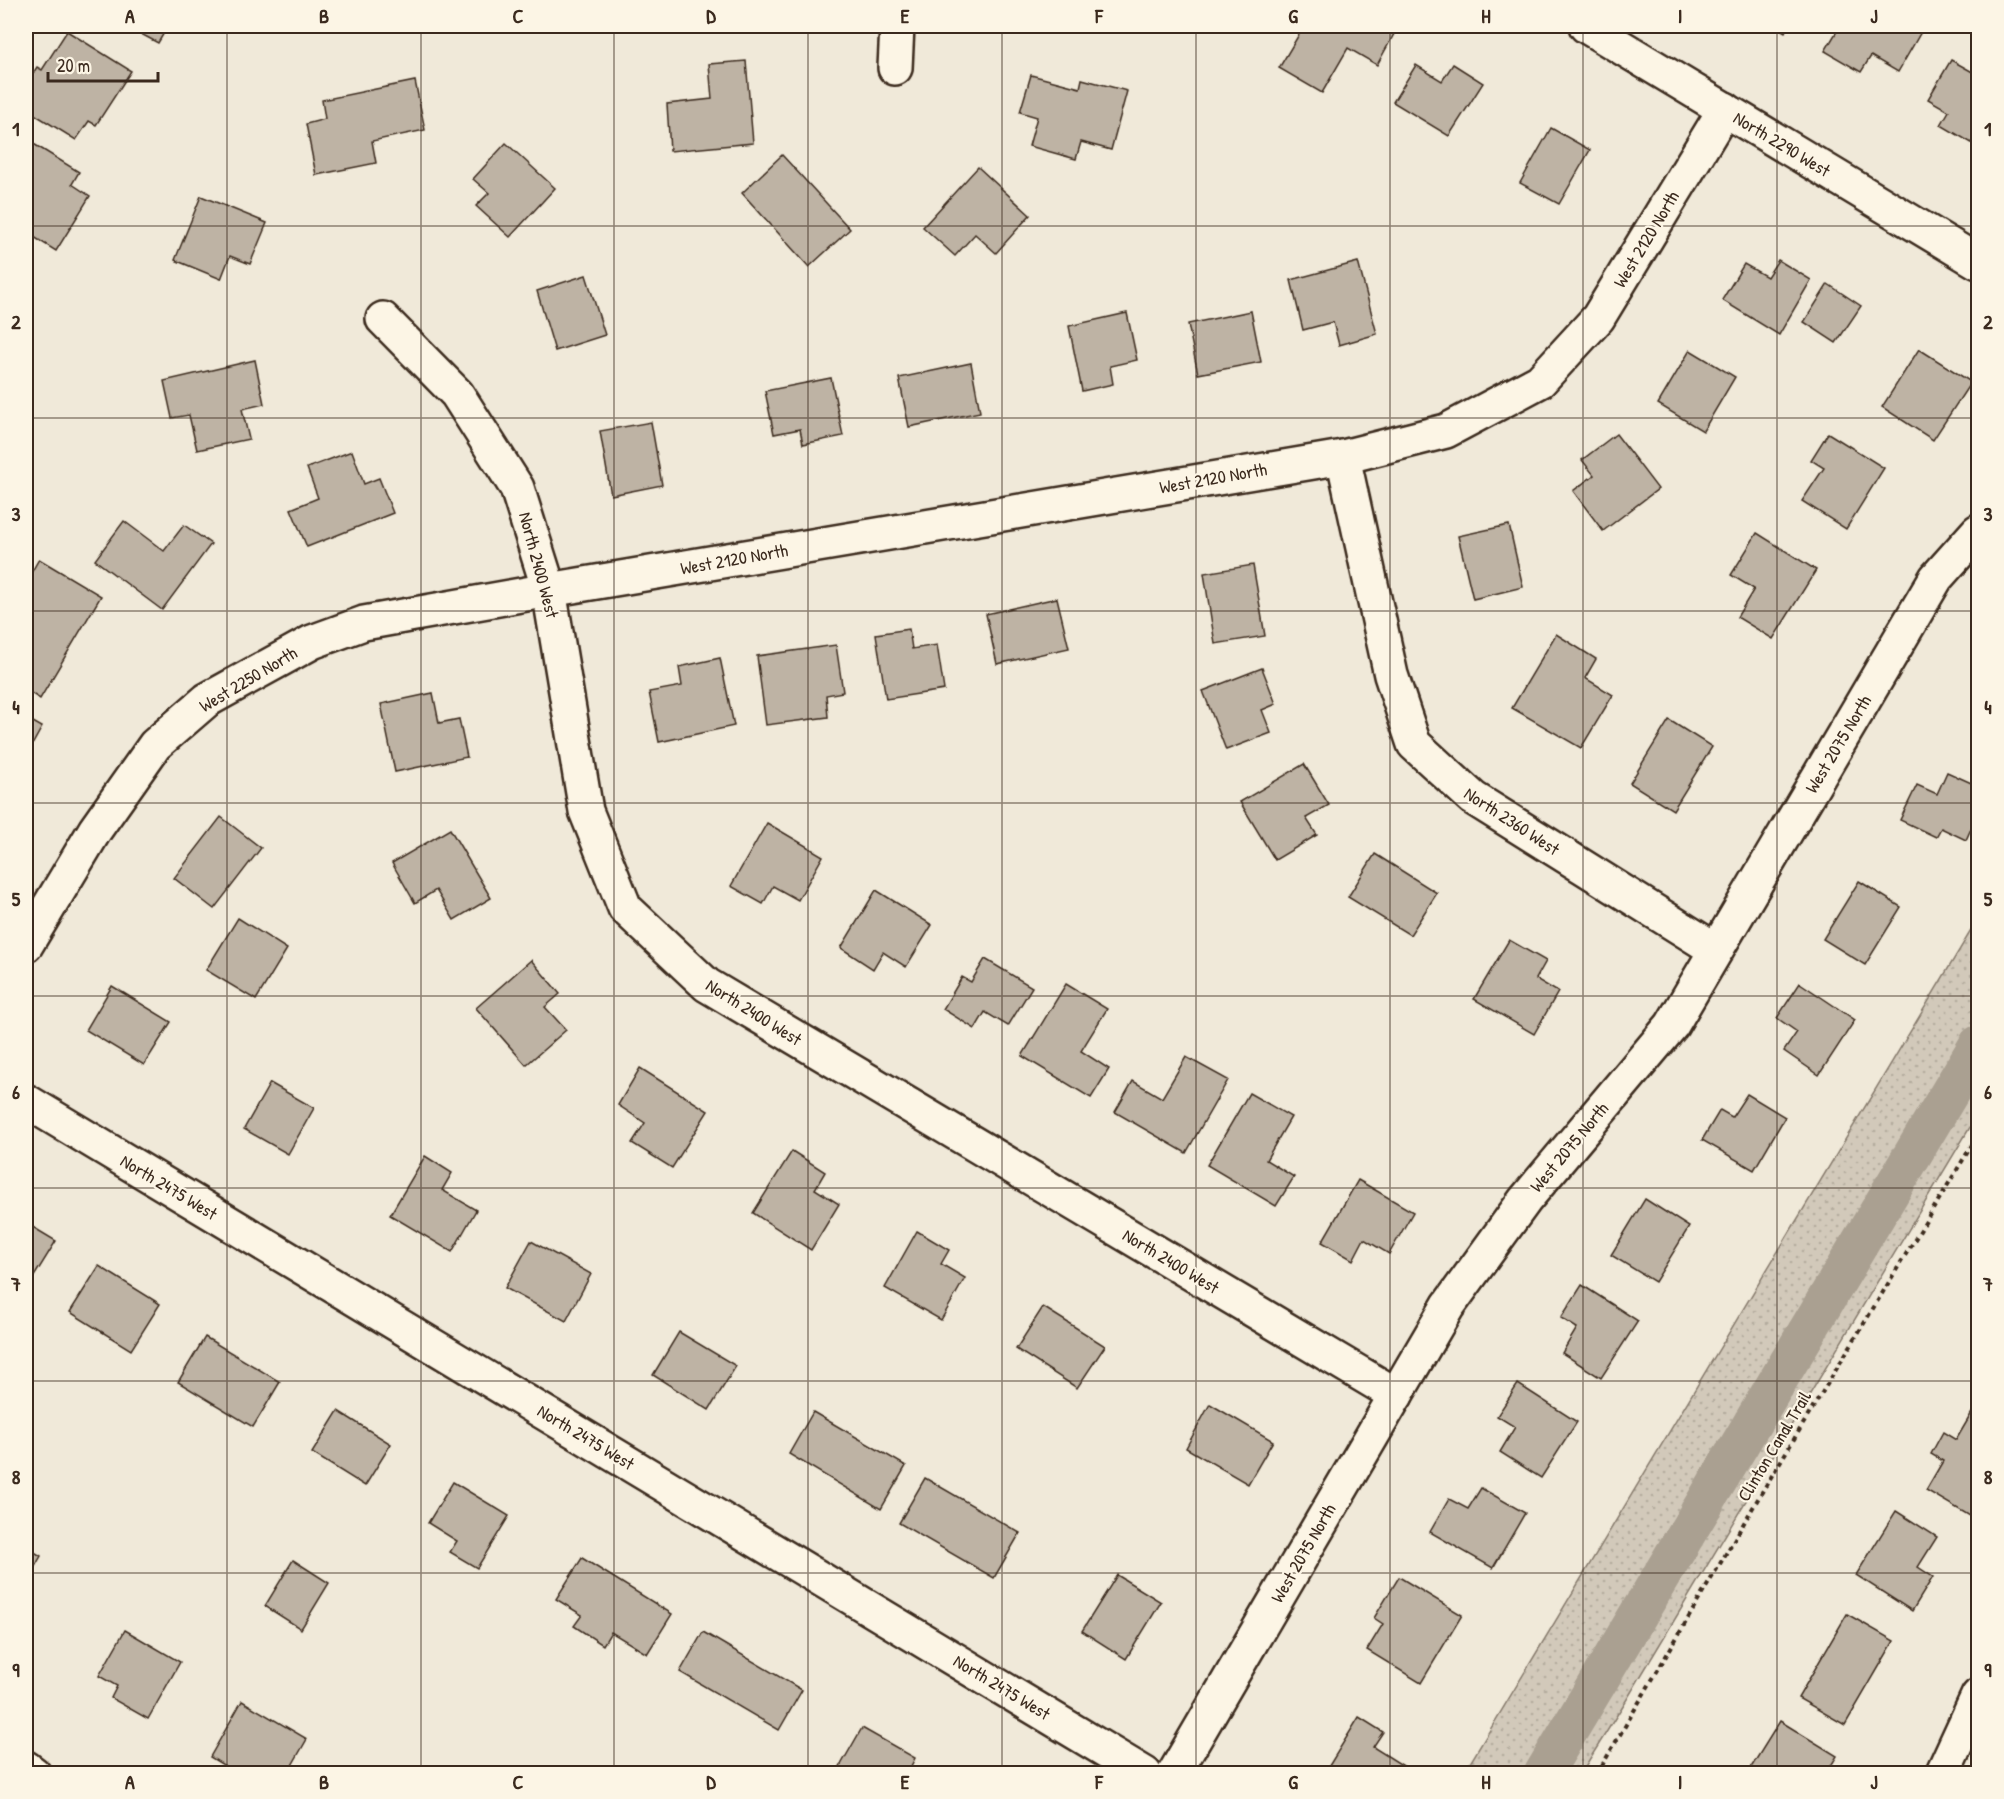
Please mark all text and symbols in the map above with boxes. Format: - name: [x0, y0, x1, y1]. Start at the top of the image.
- text: A: [125, 2, 135, 29]
- text: B: [319, 2, 329, 29]
- text: C: [513, 2, 524, 29]
- text: D: [706, 2, 716, 29]
- text: E: [901, 2, 910, 29]
- text: F: [1094, 2, 1104, 29]
- text: G: [1288, 2, 1298, 29]
- text: H: [1481, 2, 1491, 29]
- text: I: [1678, 2, 1682, 29]
- text: J: [1870, 2, 1878, 29]
- scale bar: [48, 45, 158, 83]
- text: 20 m: [57, 53, 90, 78]
- street label: North 2290 West: [1729, 105, 1836, 183]
- text: 1: [12, 115, 20, 142]
- text: 1: [1984, 115, 1992, 142]
- street label: West 2120 North: [1607, 186, 1685, 292]
- text: 2: [11, 308, 21, 335]
- text: 2: [1983, 308, 1993, 335]
- street label: West 2120 North: [1157, 456, 1269, 500]
- text: 3: [12, 500, 21, 527]
- text: 3: [1984, 500, 1993, 527]
- street label: North 2400 West: [513, 509, 565, 621]
- street label: West 2120 North: [678, 537, 790, 581]
- street label: West 2250 North: [195, 640, 302, 718]
- street label: West 2075 North: [1799, 690, 1877, 798]
- text: 4: [12, 693, 20, 720]
- text: 4: [1984, 693, 1992, 720]
- street label: North 2360 West: [1460, 781, 1565, 862]
- text: 5: [12, 885, 21, 912]
- text: 5: [1984, 885, 1993, 912]
- street label: North 2400 West: [701, 973, 807, 1052]
- text: 6: [12, 1078, 20, 1105]
- text: 6: [1984, 1078, 1992, 1105]
- street label: West 2075 North: [1524, 1096, 1614, 1197]
- street label: North 2475 West: [116, 1148, 223, 1226]
- street label: North 2400 West: [1118, 1222, 1225, 1300]
- text: 7: [10, 1270, 21, 1297]
- text: 7: [1982, 1270, 1993, 1297]
- street label: Clinton Canal Trail: [1731, 1386, 1817, 1506]
- street label: North 2475 West: [533, 1398, 640, 1476]
- text: 8: [12, 1463, 21, 1490]
- text: 8: [1984, 1463, 1993, 1490]
- street label: West 2075 North: [1265, 1499, 1342, 1607]
- street label: North 2475 West: [949, 1648, 1056, 1726]
- text: 9: [12, 1656, 20, 1683]
- text: 9: [1984, 1656, 1992, 1683]
- text: A: [125, 1768, 135, 1795]
- text: B: [319, 1768, 329, 1795]
- text: C: [513, 1768, 524, 1795]
- text: D: [706, 1768, 716, 1795]
- text: E: [901, 1768, 910, 1795]
- text: F: [1094, 1768, 1104, 1795]
- text: G: [1288, 1768, 1298, 1795]
- text: H: [1481, 1768, 1491, 1795]
- text: I: [1678, 1768, 1682, 1795]
- text: J: [1870, 1768, 1878, 1795]

